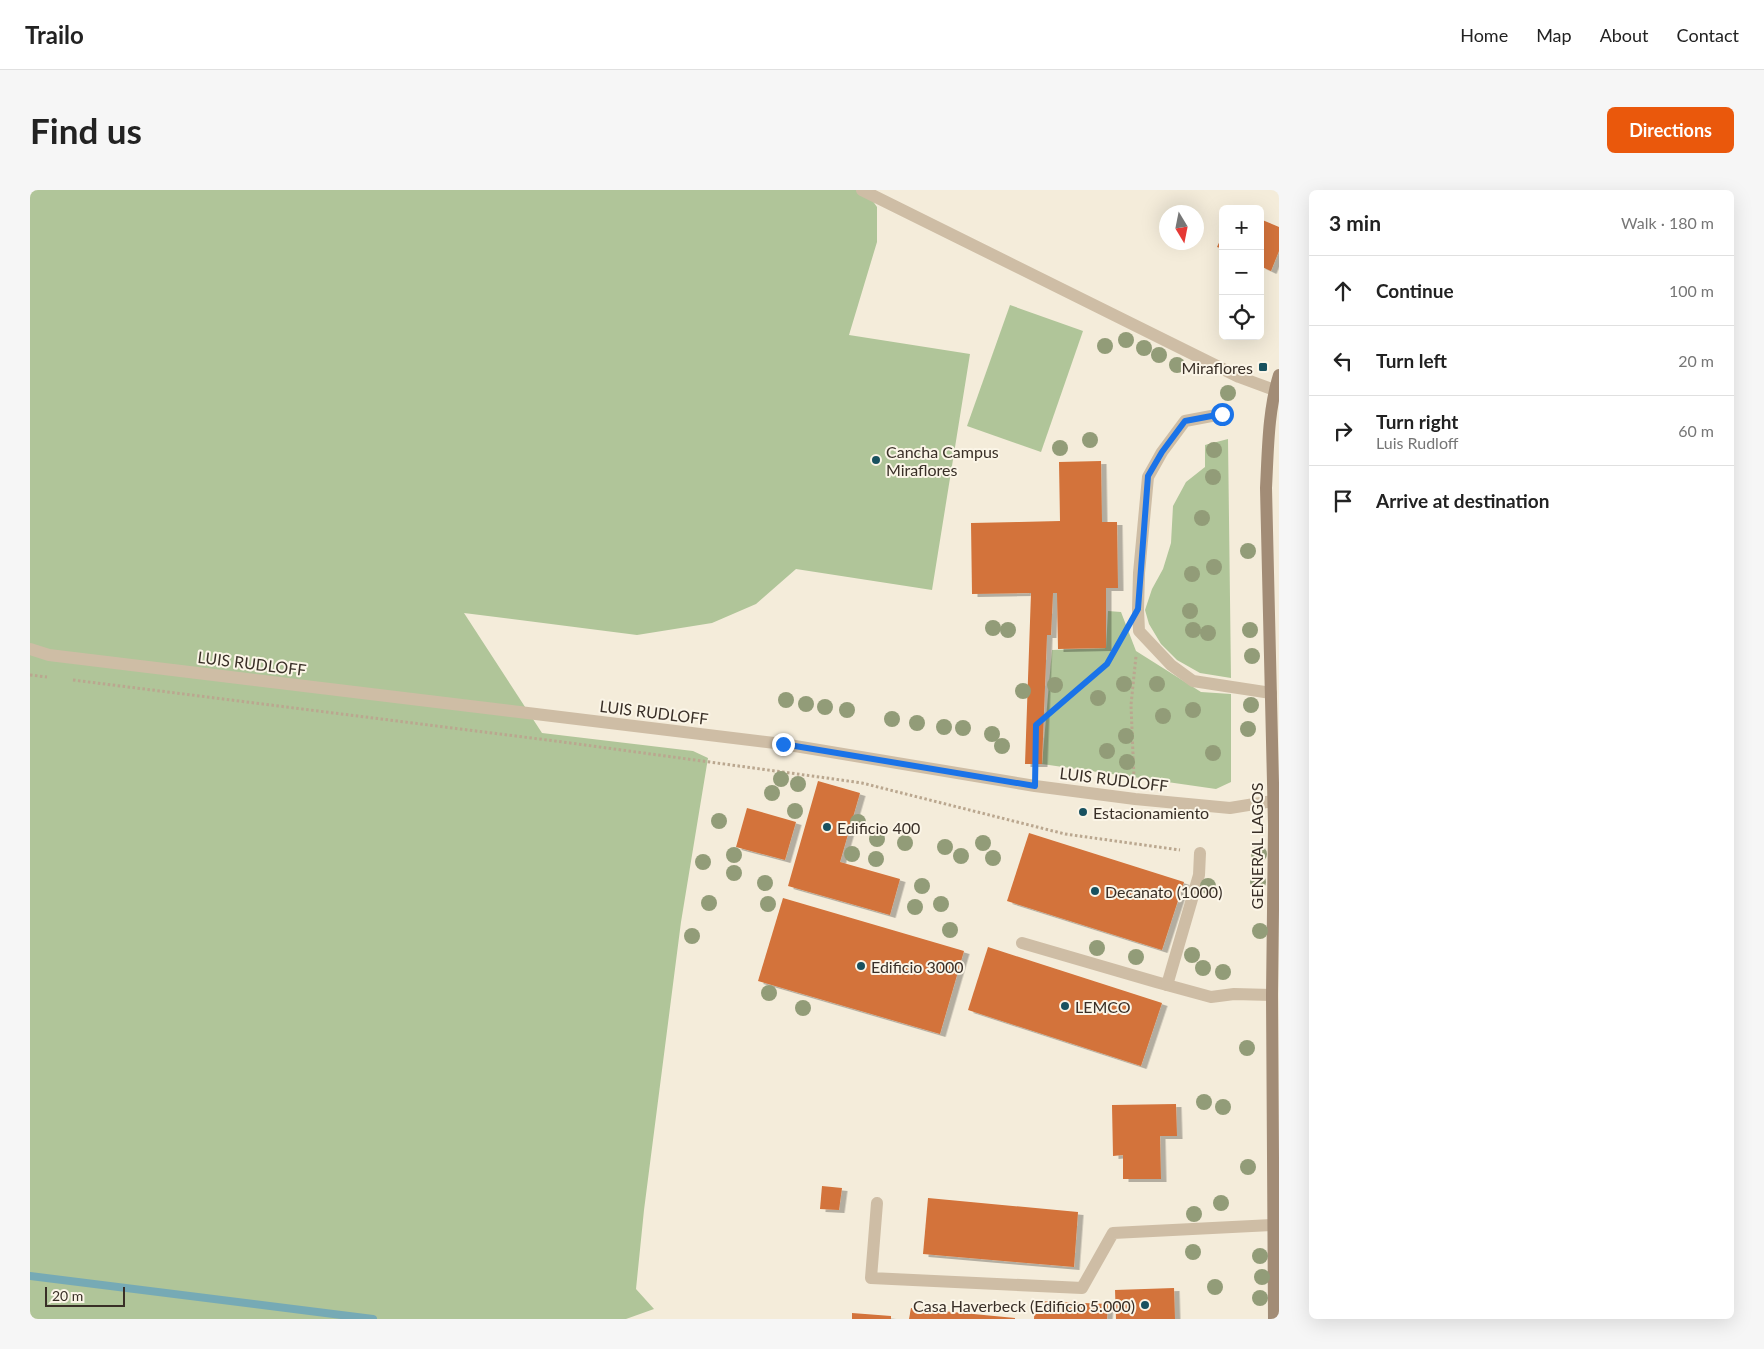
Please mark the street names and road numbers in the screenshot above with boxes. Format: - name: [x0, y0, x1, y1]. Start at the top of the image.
- street label: LUIS RUDLOFF: [197, 647, 307, 679]
- street label: LUIS RUDLOFF: [599, 696, 709, 728]
- street label: LUIS RUDLOFF: [1059, 763, 1169, 795]
- street label: GENERAL LAGOS: [1247, 783, 1266, 910]

